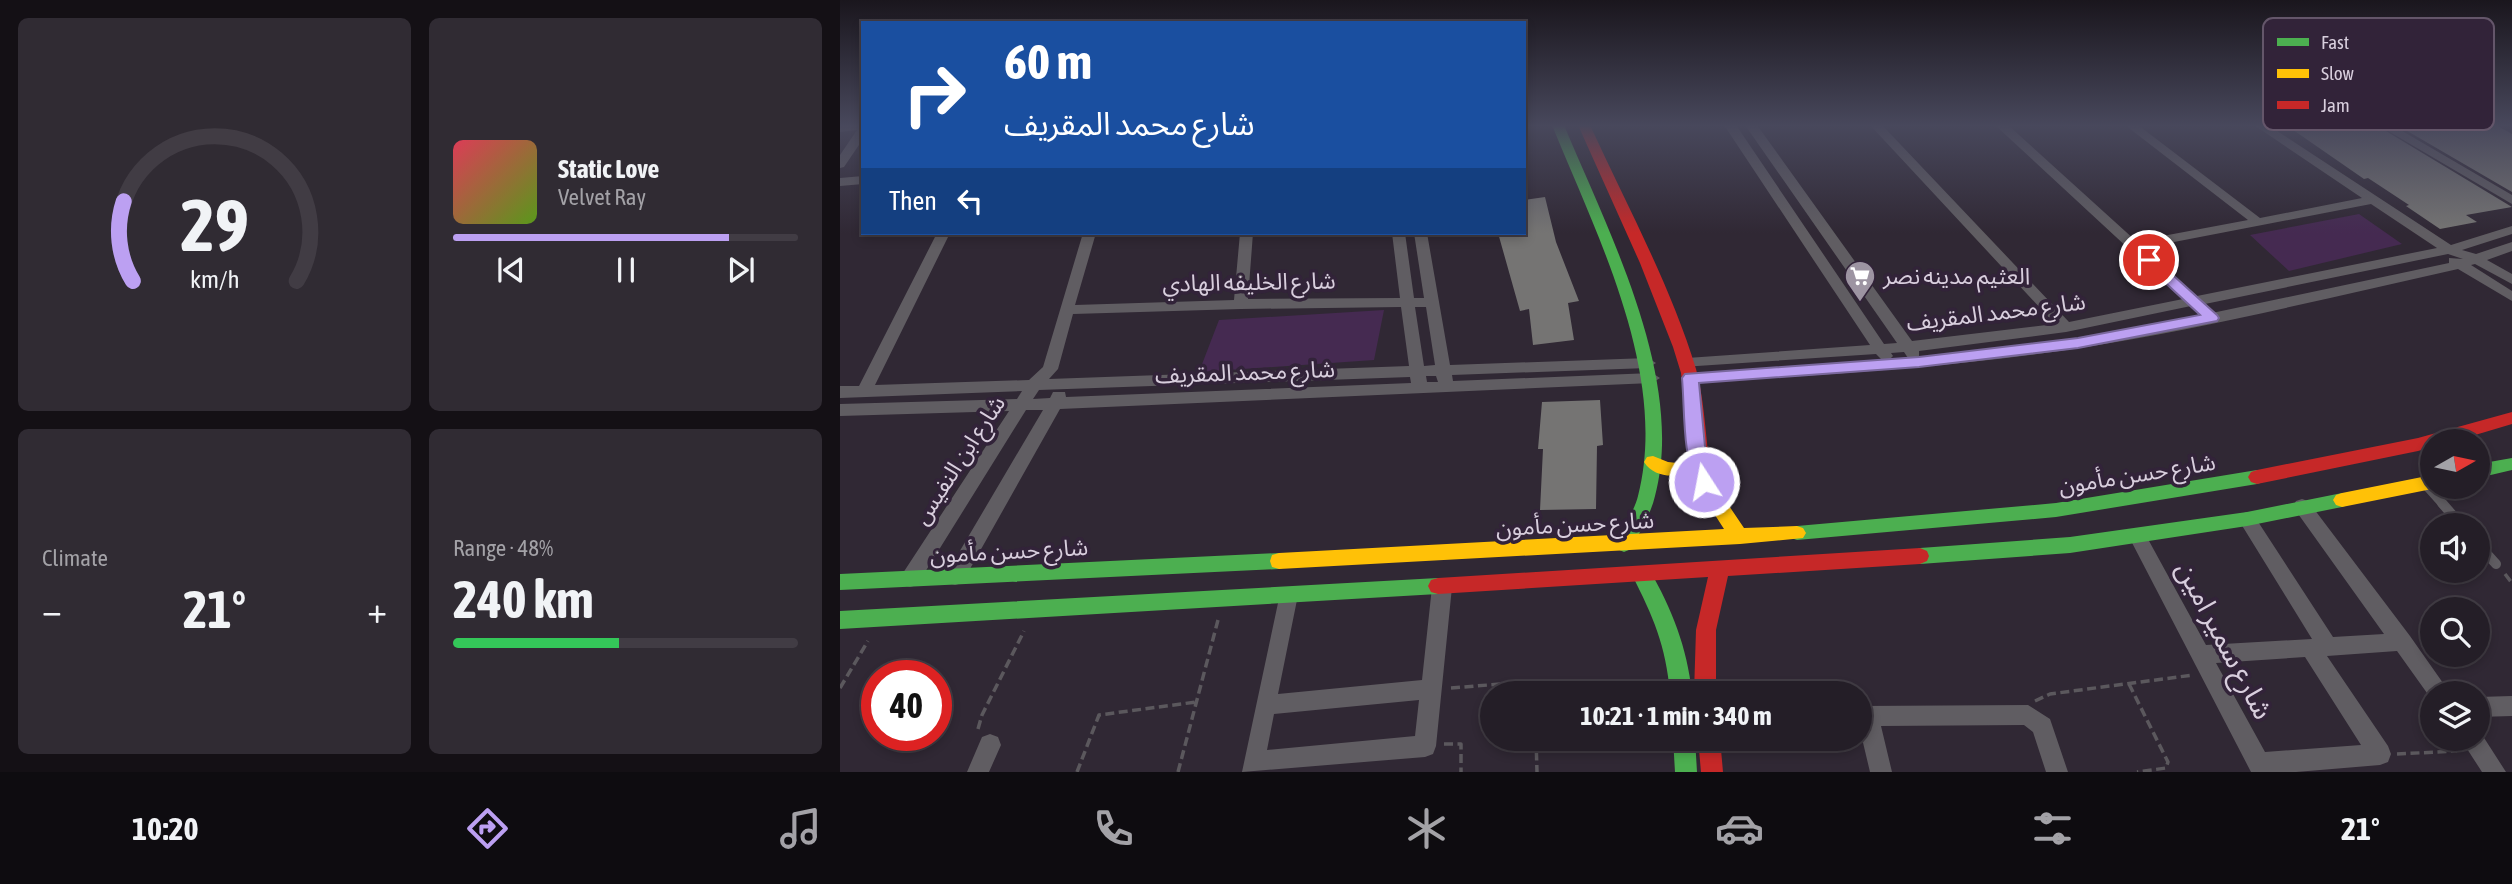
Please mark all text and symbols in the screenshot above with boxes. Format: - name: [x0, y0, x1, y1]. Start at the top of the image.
- legend: [2263, 18, 2494, 130]
- text: Fast: [2321, 31, 2349, 53]
- text: 60 m: [1004, 33, 1092, 89]
- icon: right: [889, 49, 980, 140]
- text: Slow: [2321, 62, 2355, 84]
- text: Jam: [2321, 94, 2350, 116]
- text: شارع محمد المقريف: [1004, 105, 1255, 142]
- text: Static Love: [558, 154, 659, 184]
- icon: left: [951, 182, 989, 220]
- text: 29: [180, 183, 249, 266]
- text: Velvet Ray: [558, 184, 646, 210]
- text: Then: [889, 186, 937, 216]
- pin: [2119, 230, 2179, 290]
- icon: arrive: [2130, 241, 2168, 279]
- icon: previous: [492, 251, 530, 289]
- icon: pause: [607, 251, 645, 289]
- icon: next: [722, 251, 760, 289]
- supermarket icon: العثيم مدينه نصر: [1843, 259, 1877, 303]
- place label: العثيم مدينه نصر: [1882, 263, 2030, 293]
- text: km/h: [190, 265, 239, 293]
- street label: شارع الخليفه الهادي: [1162, 267, 1336, 301]
- street label: شارع محمد المقريف: [1905, 288, 2087, 340]
- street label: شارع محمد المقريف: [1155, 356, 1336, 392]
- street label: شارع ابن النفيس: [908, 391, 1014, 531]
- north arrow: [2420, 429, 2490, 499]
- map controls: [2420, 429, 2490, 751]
- position arrow: [1667, 445, 1741, 519]
- street label: شارع حسن مأمون: [2057, 448, 2218, 503]
- street label: شارع حسن مأمون: [1495, 506, 1655, 545]
- button: sound: [2420, 513, 2490, 583]
- street label: شارع حسن مأمون: [929, 533, 1089, 572]
- text: Range · 48%: [453, 535, 553, 561]
- text: Climate: [42, 545, 108, 571]
- street label: شارع سمير امين: [2166, 556, 2280, 727]
- text: 240 km: [453, 569, 594, 629]
- text: 21°: [183, 579, 246, 639]
- text: −: [42, 588, 62, 631]
- text: +: [367, 588, 387, 631]
- button: search: [2420, 597, 2490, 667]
- speed limit sign: 40: [861, 660, 952, 751]
- button: layers: [2420, 681, 2490, 751]
- text: 10:21 · 1 min · 340 m: [1580, 701, 1772, 731]
- icon: directions: [463, 804, 512, 853]
- icon: music: [776, 804, 825, 853]
- icon: phone: [1089, 804, 1138, 853]
- icon: climate: [1402, 804, 1451, 853]
- icon: car: [1715, 804, 1764, 853]
- icon: filters: [2028, 804, 2077, 853]
- text: 10:20: [132, 810, 199, 847]
- text: 21°: [2341, 810, 2380, 847]

